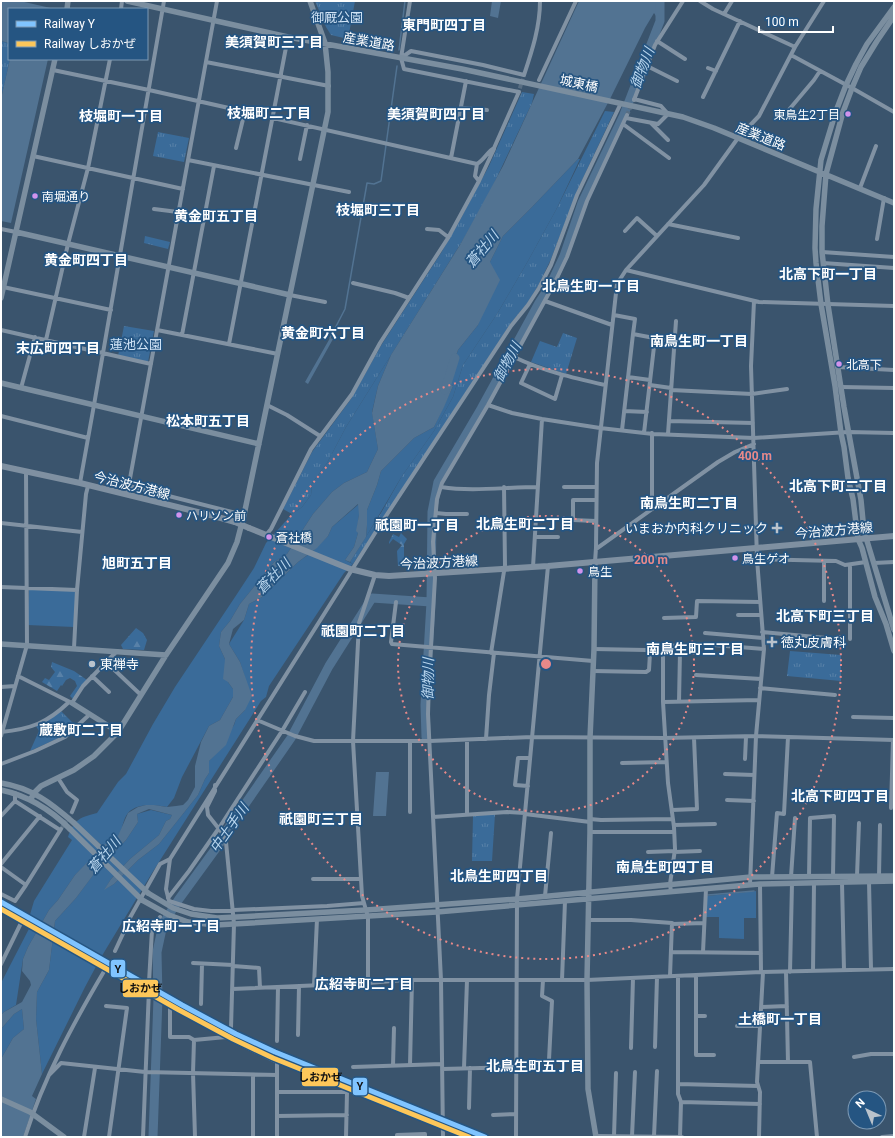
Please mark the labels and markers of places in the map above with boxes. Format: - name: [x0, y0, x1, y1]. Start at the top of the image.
- place label: 東鳥生2丁目: [773, 108, 840, 122]
- marker: 東鳥生2丁目: [843, 109, 853, 119]
- place label: 南堀通り: [42, 190, 90, 204]
- marker: 南堀通り: [30, 191, 40, 201]
- place label: 北高下: [846, 358, 882, 372]
- marker: 北高下: [834, 359, 844, 369]
- place label: ハリソン前: [186, 509, 246, 523]
- marker: ハリソン前: [174, 510, 184, 520]
- place label: いまおか内科クリニック: [625, 521, 768, 536]
- marker: いまおか内科クリニック: [771, 522, 783, 534]
- place label: 蒼社橋: [276, 531, 312, 545]
- marker: 蒼社橋: [264, 532, 274, 542]
- place label: 鳥生ゲオ: [742, 552, 790, 566]
- marker: 鳥生ゲオ: [730, 553, 740, 563]
- place label: 鳥生: [588, 565, 612, 579]
- marker: 鳥生: [575, 566, 585, 576]
- place label: 徳丸皮膚科: [781, 635, 846, 650]
- marker: 徳丸皮膚科: [766, 636, 778, 648]
- place label: 東禅寺: [100, 657, 139, 672]
- centre of rings: [539, 657, 553, 671]
- marker: 東禅寺: [87, 659, 97, 669]

